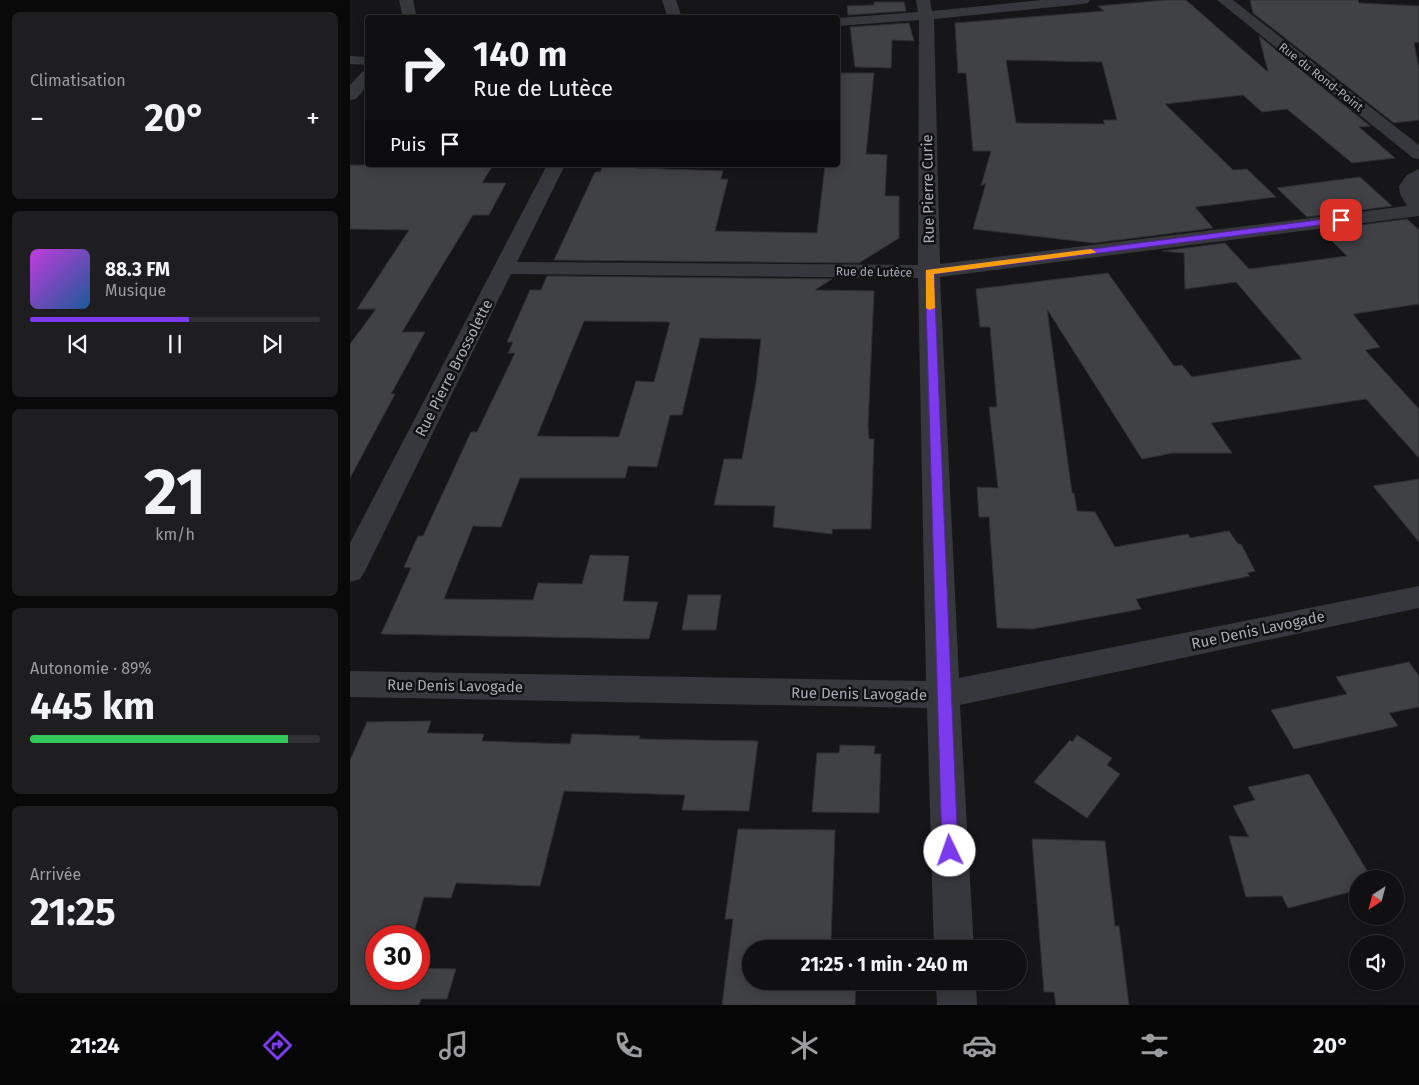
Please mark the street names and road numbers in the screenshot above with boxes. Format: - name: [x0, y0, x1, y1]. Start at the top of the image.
- street label: Rue du Rond-Point: [1276, 40, 1366, 115]
- street label: Rue Pierre Curie: [918, 134, 938, 244]
- street label: Rue de Lutèce: [836, 264, 912, 280]
- street label: Rue Pierre Brossolette: [412, 296, 496, 440]
- street label: Rue Denis Lavogade: [1190, 607, 1326, 653]
- street label: Rue Denis Lavogade: [387, 676, 523, 696]
- street label: Rue Denis Lavogade: [791, 684, 927, 704]

